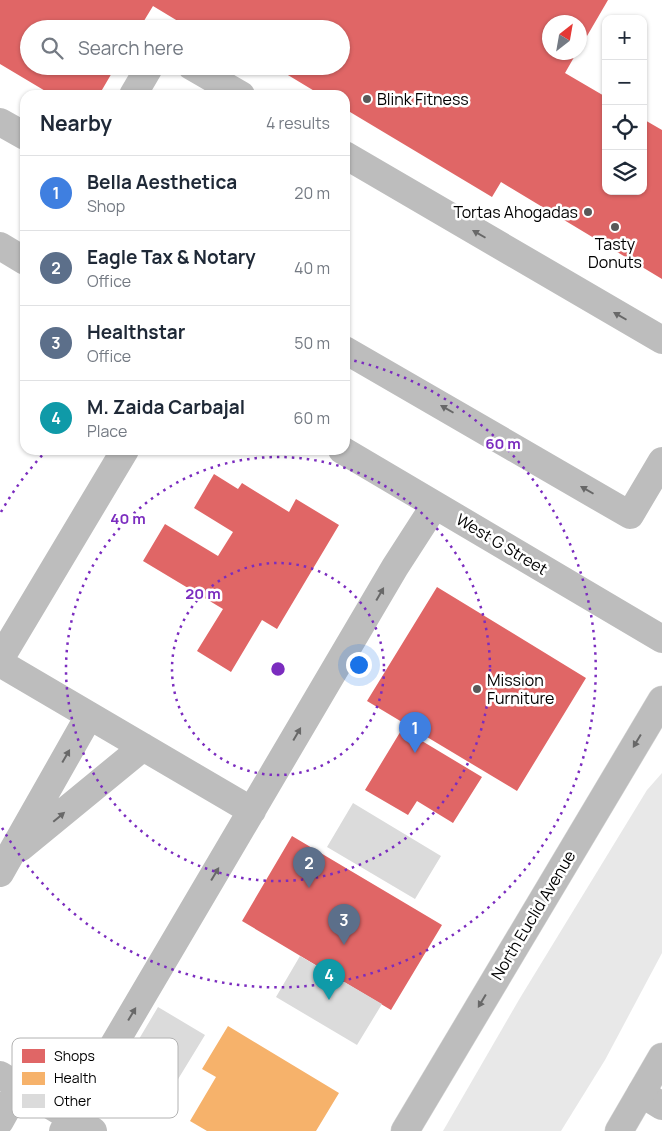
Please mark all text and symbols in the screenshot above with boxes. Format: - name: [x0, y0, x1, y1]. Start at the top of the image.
- north arrow: [542, 15, 587, 60]
- map controls: [602, 15, 647, 195]
- button: +: [602, 15, 647, 60]
- search box: [20, 20, 350, 75]
- icon: search: [38, 34, 66, 62]
- text: Search here: [78, 35, 184, 61]
- button: −: [602, 60, 647, 105]
- place label: Blink Fitness: [377, 88, 469, 110]
- marker: Blink Fitness: [361, 93, 373, 105]
- button: locate: [602, 105, 647, 150]
- text: Nearby: [40, 109, 112, 137]
- text: 4 results: [266, 112, 330, 134]
- button: layers: [602, 150, 647, 195]
- text: Bella Aesthetica: [87, 169, 237, 195]
- text: 1: [52, 182, 60, 204]
- text: 20 m: [294, 182, 330, 204]
- text: Shop: [87, 195, 125, 217]
- place label: Tortas Ahogadas: [453, 201, 578, 223]
- marker: Tortas Ahogadas: [582, 206, 594, 218]
- marker: Tasty Donuts: [609, 221, 621, 233]
- one-way arrow: [473, 229, 486, 238]
- place label: Tasty Donuts: [588, 233, 642, 273]
- text: Eagle Tax & Notary: [87, 244, 256, 270]
- text: 2: [51, 257, 61, 279]
- text: 40 m: [294, 257, 330, 279]
- text: Office: [87, 270, 131, 292]
- one-way arrow: [613, 311, 626, 320]
- text: Healthstar: [87, 319, 185, 345]
- text: 3: [51, 332, 61, 354]
- text: 50 m: [294, 332, 330, 354]
- text: Office: [87, 345, 131, 367]
- text: M. Zaida Carbajal: [87, 394, 245, 420]
- one-way arrow: [440, 404, 453, 413]
- text: 4: [51, 407, 61, 429]
- text: 60 m: [294, 407, 330, 429]
- text: Place: [87, 420, 127, 442]
- text: 60 m: [485, 433, 521, 454]
- one-way arrow: [581, 486, 594, 495]
- text: 40 m: [110, 508, 146, 529]
- street label: West G Street: [452, 508, 552, 580]
- text: 20 m: [185, 583, 221, 604]
- one-way arrow: [375, 587, 384, 600]
- your location: [346, 652, 372, 678]
- centre of rings: [269, 660, 287, 678]
- place label: Mission Furniture: [487, 669, 554, 709]
- marker: Mission Furniture: [471, 683, 483, 695]
- pin: 1: [399, 712, 431, 753]
- one-way arrow: [293, 727, 302, 740]
- one-way arrow: [633, 735, 642, 748]
- one-way arrow: [62, 749, 71, 762]
- one-way arrow: [52, 811, 65, 822]
- street label: North Euclid Avenue: [486, 846, 580, 984]
- pin: 2: [293, 847, 325, 888]
- one-way arrow: [211, 866, 219, 881]
- pin: 3: [328, 904, 360, 945]
- pin: 4: [313, 959, 345, 1000]
- one-way arrow: [478, 995, 487, 1008]
- one-way arrow: [128, 1007, 137, 1020]
- legend: [12, 1038, 178, 1118]
- text: Shops: [54, 1046, 95, 1065]
- text: Health: [54, 1068, 97, 1087]
- text: Other: [54, 1091, 91, 1110]

